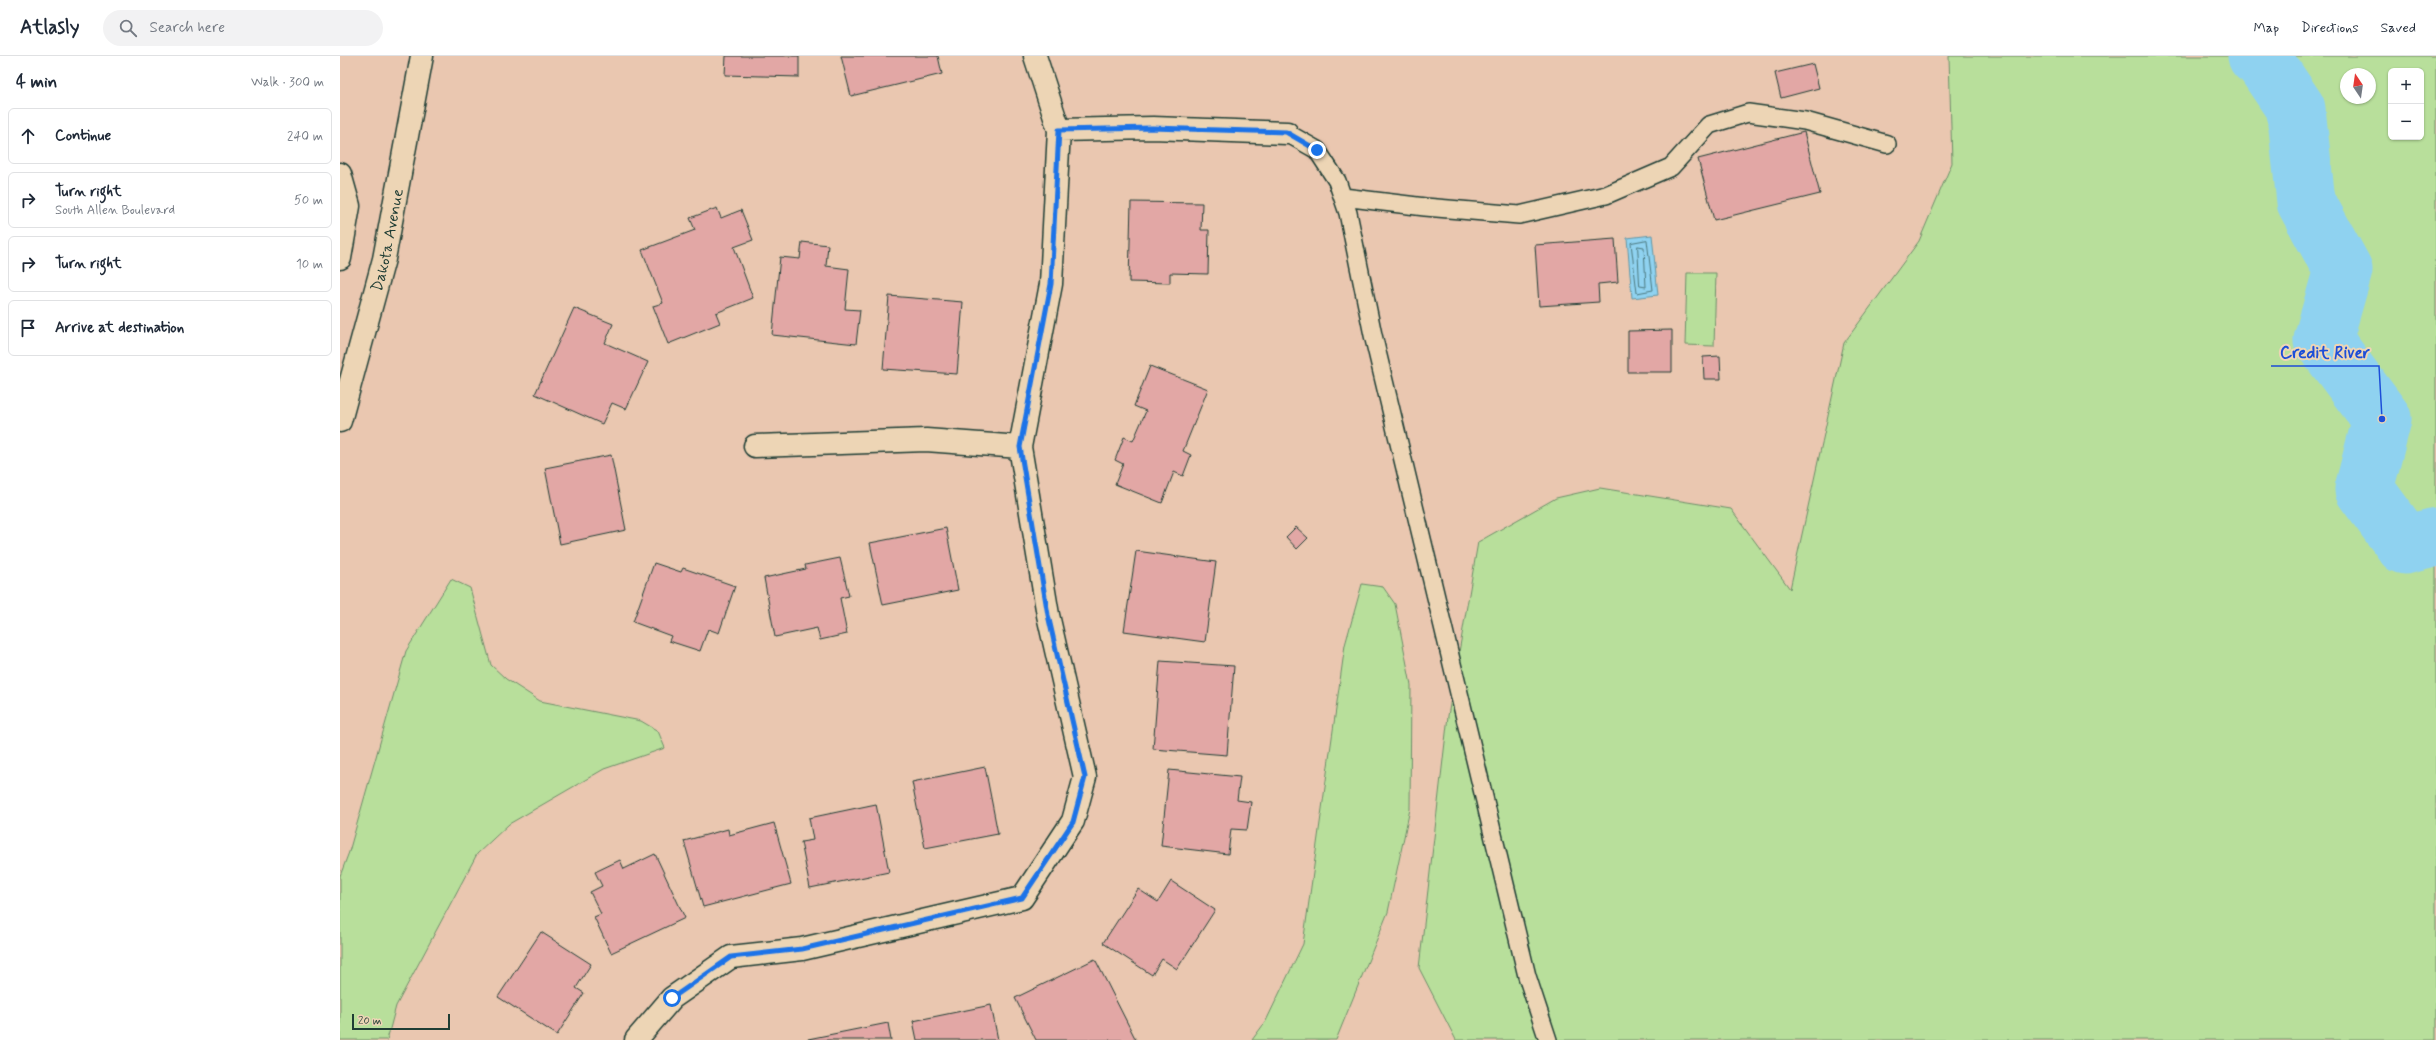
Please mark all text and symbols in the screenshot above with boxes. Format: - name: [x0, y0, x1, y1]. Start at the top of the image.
- search box: [103, 10, 383, 46]
- text: Atlasly: [20, 15, 79, 40]
- icon: search: [117, 17, 139, 39]
- text: Search here: [149, 18, 225, 38]
- text: Map: [2253, 19, 2279, 37]
- text: Directions: [2301, 19, 2359, 37]
- text: Saved: [2381, 19, 2416, 37]
- north arrow: [2340, 68, 2376, 104]
- map controls: [2388, 68, 2424, 140]
- button: +: [2388, 68, 2424, 104]
- text: 4 min: [16, 71, 57, 93]
- text: Walk · 300 m: [251, 74, 324, 91]
- button: −: [2388, 104, 2424, 140]
- icon: ahead: [17, 125, 39, 147]
- text: Continue: [55, 126, 111, 146]
- text: 240 m: [287, 128, 323, 145]
- route end: [1308, 141, 1326, 159]
- text: Turn right: [55, 182, 122, 202]
- street label: Dakota Avenue: [367, 187, 409, 294]
- icon: right: [17, 189, 39, 211]
- text: 50 m: [294, 192, 323, 209]
- text: South Allen Boulevard: [55, 202, 175, 219]
- icon: right: [17, 253, 39, 275]
- text: Turn right: [55, 254, 122, 274]
- text: 10 m: [296, 256, 323, 273]
- icon: arrive: [17, 317, 39, 339]
- text: Arrive at destination: [55, 318, 184, 338]
- callout: Credit River: [2271, 337, 2379, 366]
- text: Credit River: [2280, 342, 2370, 364]
- route start: [663, 989, 681, 1007]
- scale bar: [352, 1012, 450, 1031]
- text: 20 m: [358, 1014, 381, 1028]

